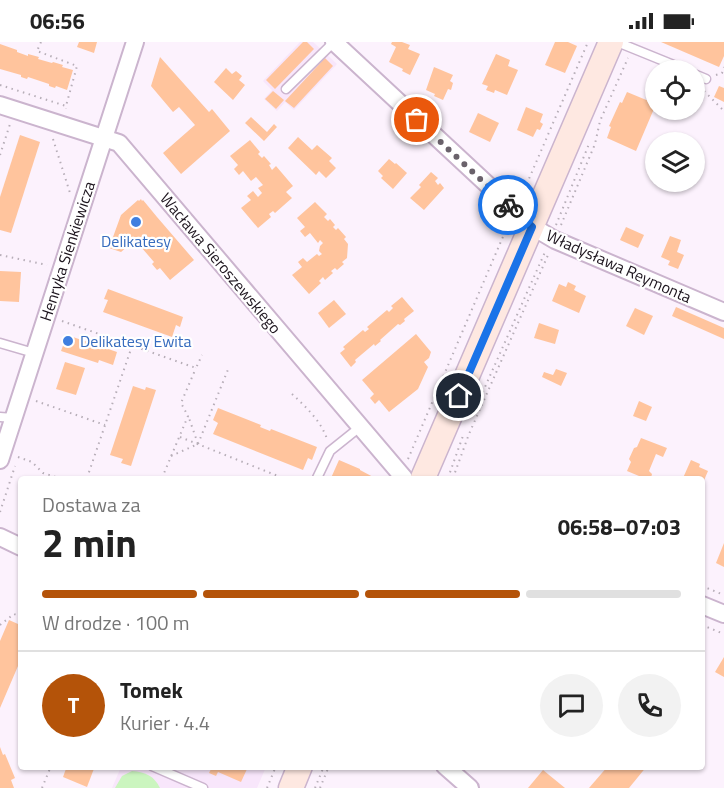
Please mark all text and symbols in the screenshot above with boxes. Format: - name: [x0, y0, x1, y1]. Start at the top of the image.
- text: 06:56: [30, 4, 85, 38]
- map controls: [645, 60, 705, 192]
- button: locate: [645, 60, 705, 120]
- pin: [391, 94, 442, 145]
- icon: bag: [400, 103, 433, 136]
- button: layers: [645, 132, 705, 192]
- courier: [478, 175, 538, 235]
- street label: Henryka Sienkiewicza: [33, 178, 101, 324]
- street label: Wacława Sieroszewskiego: [155, 187, 287, 339]
- icon: bike: [492, 189, 525, 222]
- marker: Delikatesy: [129, 215, 143, 229]
- street label: Władysława Reymonta: [543, 223, 695, 309]
- place label: Delikatesy: [101, 229, 171, 253]
- place label: Delikatesy Ewita: [80, 329, 191, 353]
- marker: Delikatesy Ewita: [61, 334, 75, 348]
- pin: [433, 370, 484, 421]
- icon: home: [442, 379, 475, 412]
- text: Dostawa za: [42, 489, 140, 520]
- text: 06:58–07:03: [558, 510, 681, 544]
- text: 2 min: [42, 513, 137, 572]
- text: W drodze · 100 m: [42, 607, 190, 638]
- text: Tomek: [120, 673, 183, 707]
- button: chat: [540, 674, 603, 737]
- button: phone: [618, 674, 681, 737]
- text: T: [68, 688, 79, 722]
- text: Kurier · 4.4: [120, 707, 210, 738]

